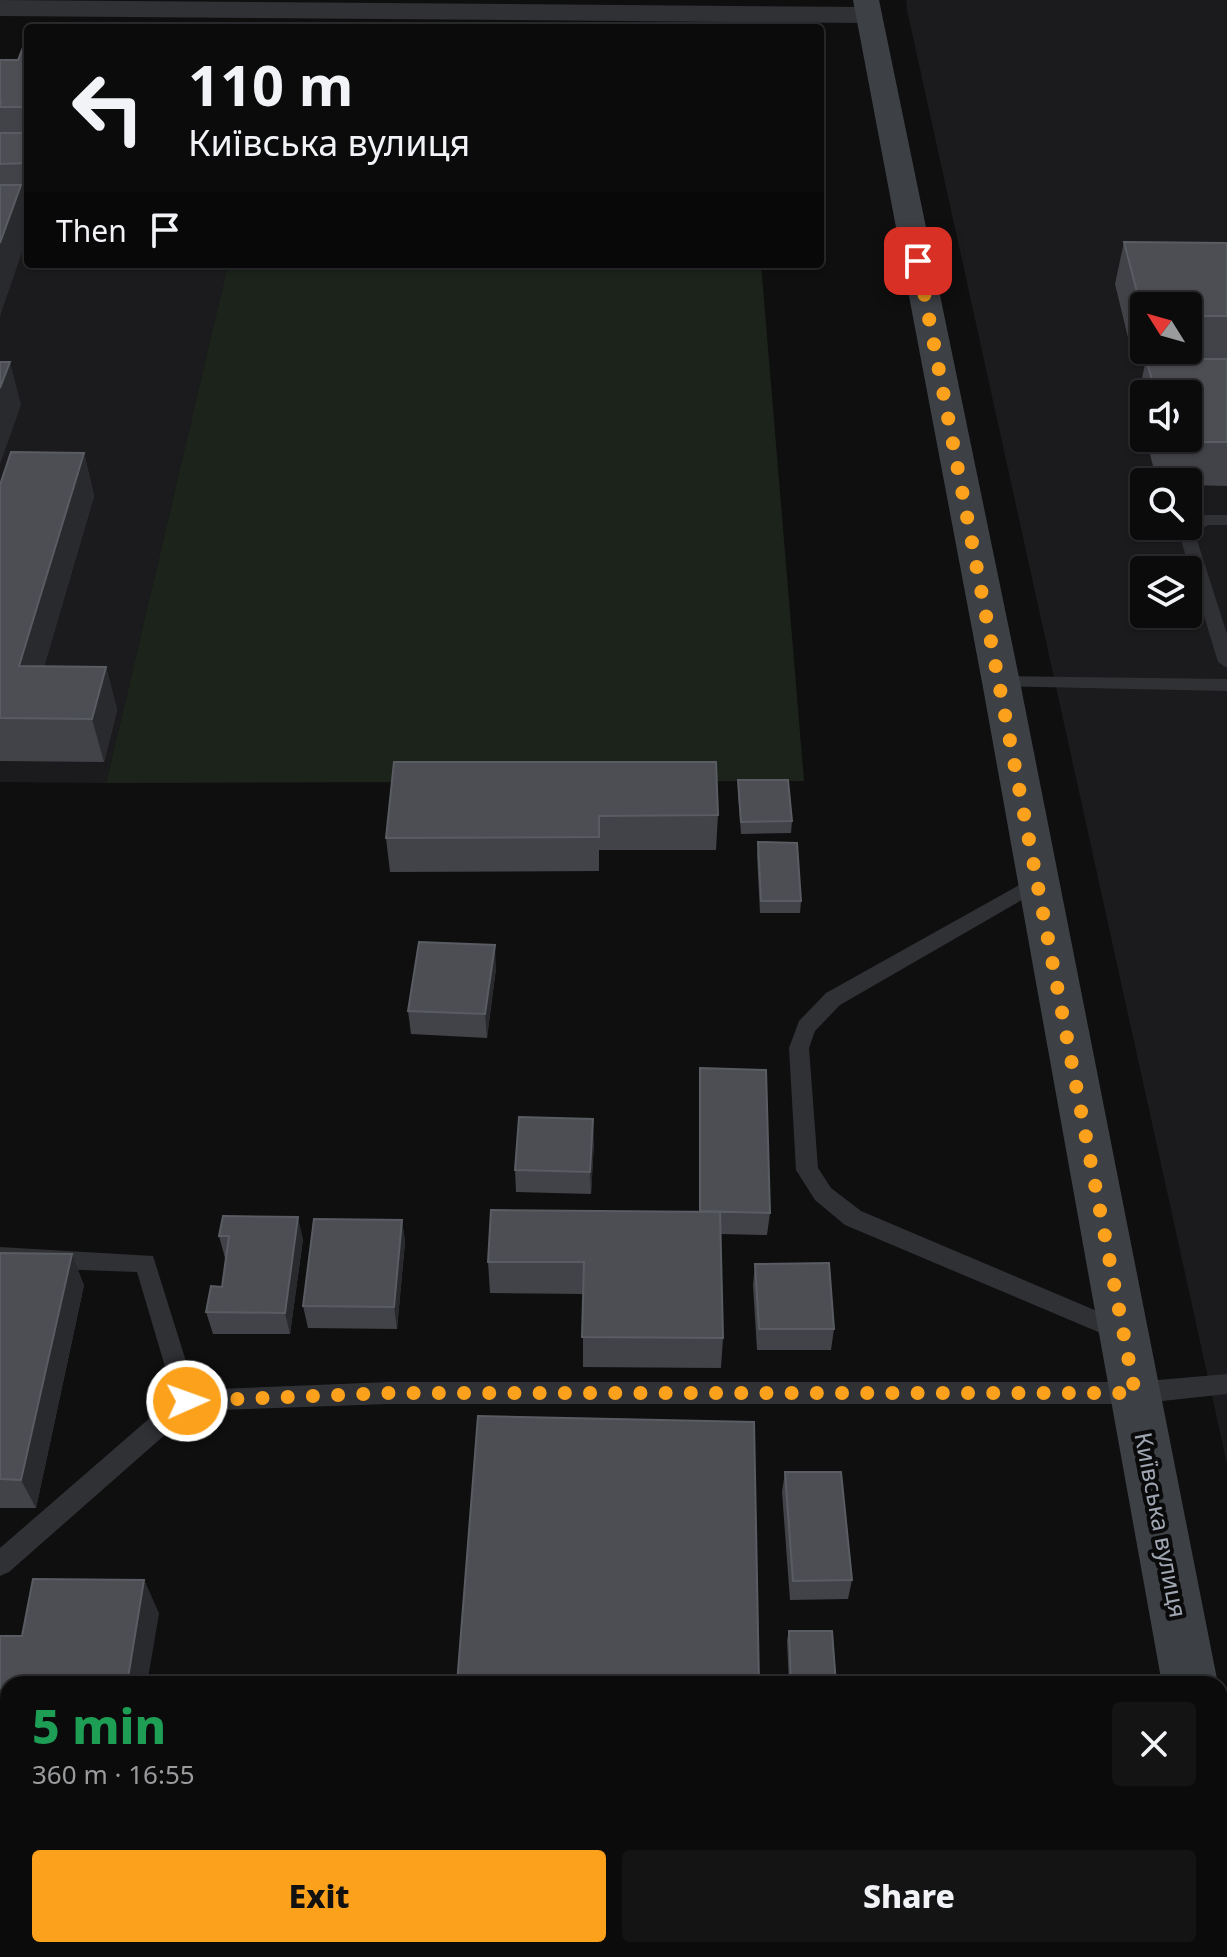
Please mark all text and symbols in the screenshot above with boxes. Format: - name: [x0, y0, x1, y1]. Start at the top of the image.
- text: 110 m: [188, 46, 353, 122]
- icon: left: [56, 56, 160, 160]
- text: Київська вулиця: [188, 118, 470, 167]
- icon: arrive: [143, 208, 187, 252]
- text: Then: [56, 210, 127, 251]
- pin: [884, 227, 952, 295]
- icon: arrive: [896, 239, 940, 283]
- north arrow: [1130, 292, 1202, 364]
- map controls: [1130, 292, 1202, 628]
- button: sound: [1130, 380, 1202, 452]
- button: search: [1130, 468, 1202, 540]
- button: layers: [1130, 556, 1202, 628]
- position arrow: [145, 1359, 229, 1443]
- street label: Київська вулиця: [1127, 1429, 1196, 1620]
- text: 5 min: [32, 1693, 166, 1758]
- button: close: [1112, 1702, 1196, 1786]
- text: 360 m · 16:55: [32, 1756, 195, 1792]
- button: Exit: [32, 1850, 606, 1942]
- button: Share: [622, 1850, 1196, 1942]

